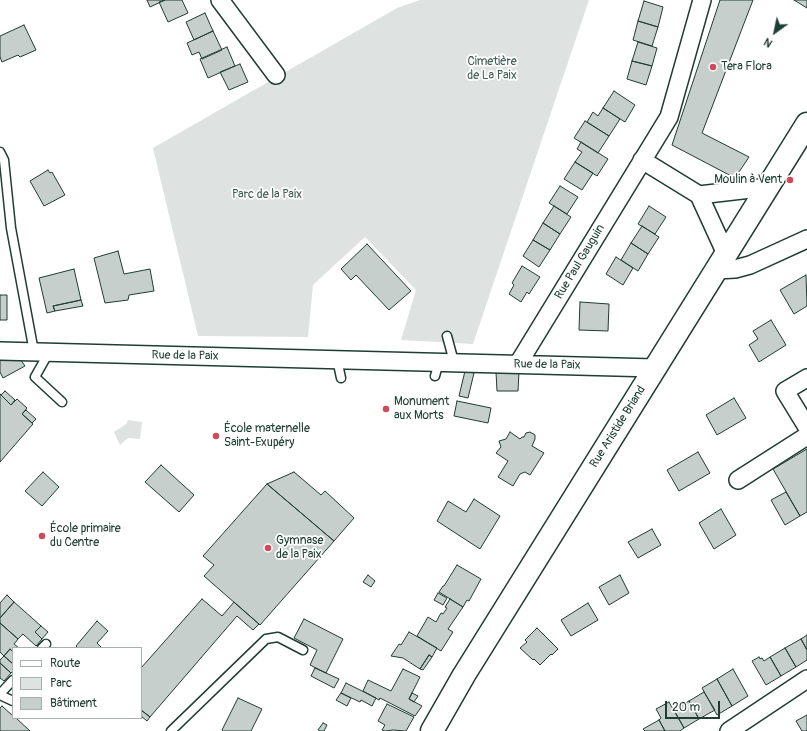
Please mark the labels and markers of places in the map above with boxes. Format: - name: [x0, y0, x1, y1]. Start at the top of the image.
- place label: Tera Flora: [721, 60, 772, 74]
- marker: Tera Flora: [708, 62, 718, 72]
- place label: Moulin à Vent: [714, 173, 782, 187]
- marker: Moulin à Vent: [785, 175, 795, 185]
- place label: Monument aux Morts: [394, 395, 449, 423]
- marker: Monument aux Morts: [381, 404, 391, 414]
- place label: École maternelle Saint-Exupéry: [224, 422, 310, 450]
- marker: École maternelle Saint-Exupéry: [211, 431, 221, 441]
- place label: École primaire du Centre: [50, 522, 121, 550]
- marker: École primaire du Centre: [37, 531, 47, 541]
- place label: Gymnase de la Paix: [276, 534, 323, 562]
- marker: Gymnase de la Paix: [263, 543, 273, 553]

